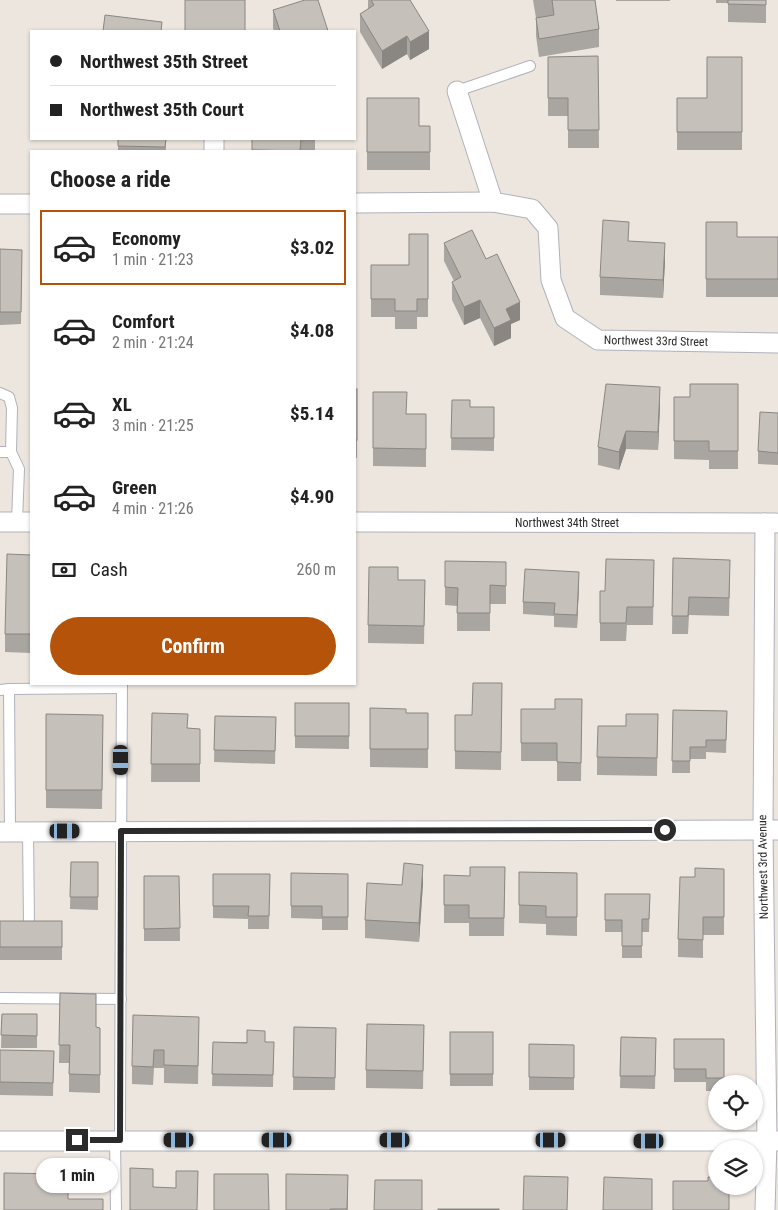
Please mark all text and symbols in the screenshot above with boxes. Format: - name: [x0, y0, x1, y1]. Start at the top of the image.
- text: Northwest 35th Street: [80, 50, 248, 73]
- text: Northwest 35th Court: [80, 98, 244, 121]
- text: Choose a ride: [50, 167, 171, 192]
- icon: car: [52, 225, 97, 270]
- text: Economy: [112, 227, 181, 250]
- text: $3.02: [290, 236, 334, 259]
- text: 1 min · 21:23: [112, 250, 194, 269]
- icon: car: [52, 308, 97, 353]
- text: Comfort: [112, 310, 175, 333]
- text: $4.08: [290, 319, 334, 342]
- text: 2 min · 21:24: [112, 333, 194, 352]
- street label: Northwest 33rd Street: [604, 333, 709, 349]
- icon: car: [52, 391, 97, 436]
- text: XL: [112, 393, 132, 416]
- text: $5.14: [290, 402, 334, 425]
- text: 3 min · 21:25: [112, 416, 194, 435]
- icon: car: [52, 474, 97, 519]
- text: Green: [112, 476, 157, 499]
- text: $4.90: [290, 485, 334, 508]
- text: 4 min · 21:26: [112, 499, 194, 518]
- street label: Northwest 34th Street: [515, 516, 619, 530]
- icon: cash: [50, 556, 78, 584]
- text: Cash: [90, 558, 128, 581]
- text: 260 m: [297, 560, 336, 579]
- button: Confirm: [50, 617, 336, 675]
- car: [113, 745, 128, 775]
- street label: Northwest 3rd Avenue: [755, 814, 771, 919]
- route start: [654, 819, 676, 841]
- car: [50, 824, 80, 839]
- map controls: [708, 1075, 763, 1195]
- button: locate: [708, 1075, 763, 1130]
- route end: [66, 1129, 88, 1151]
- car: [164, 1133, 194, 1148]
- car: [262, 1133, 292, 1148]
- car: [380, 1133, 410, 1148]
- car: [536, 1133, 566, 1148]
- car: [634, 1134, 664, 1149]
- button: layers: [708, 1140, 763, 1195]
- callout: 1 min: [36, 1158, 118, 1192]
- text: 1 min: [59, 1166, 95, 1185]

